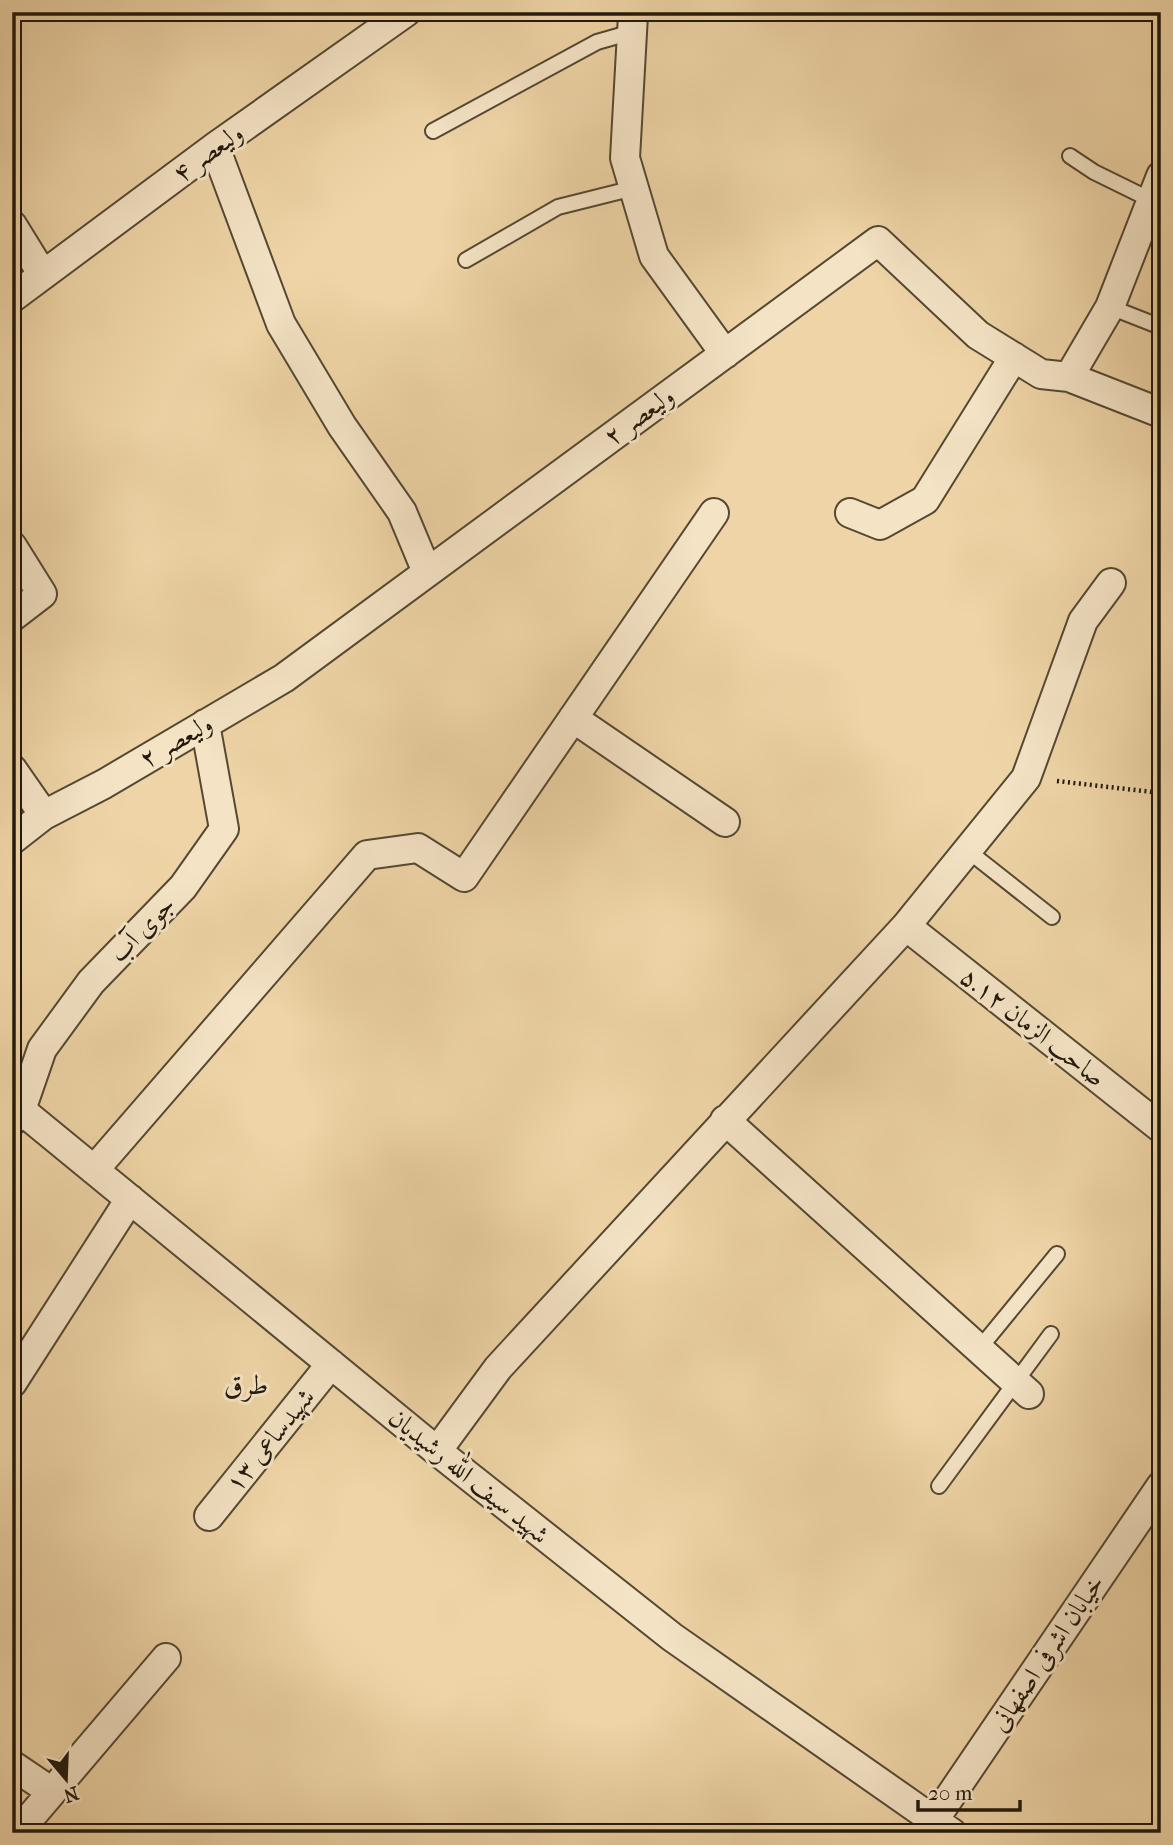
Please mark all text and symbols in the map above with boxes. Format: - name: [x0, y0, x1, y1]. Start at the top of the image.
- street label: ولیعصر ۴: [167, 117, 250, 190]
- street label: ولیعصر ۲: [598, 380, 681, 453]
- street label: ولیعصر ۲: [134, 708, 219, 775]
- street label: جوی آب: [103, 889, 182, 970]
- street label: صاحب الزمان ۵.۱۲: [954, 961, 1112, 1094]
- district label: طرق: [224, 1368, 268, 1402]
- street label: شهیدساعی ۱۳: [219, 1382, 322, 1499]
- street label: شهید سیف الله رشیدیان: [382, 1398, 559, 1551]
- street label: خیابان اشرفی اصفهانی: [983, 1569, 1112, 1738]
- north arrow: [32, 1744, 102, 1814]
- scale bar: [918, 1768, 1019, 1812]
- text: N: [60, 1781, 82, 1807]
- text: 20 m: [928, 1781, 973, 1805]

